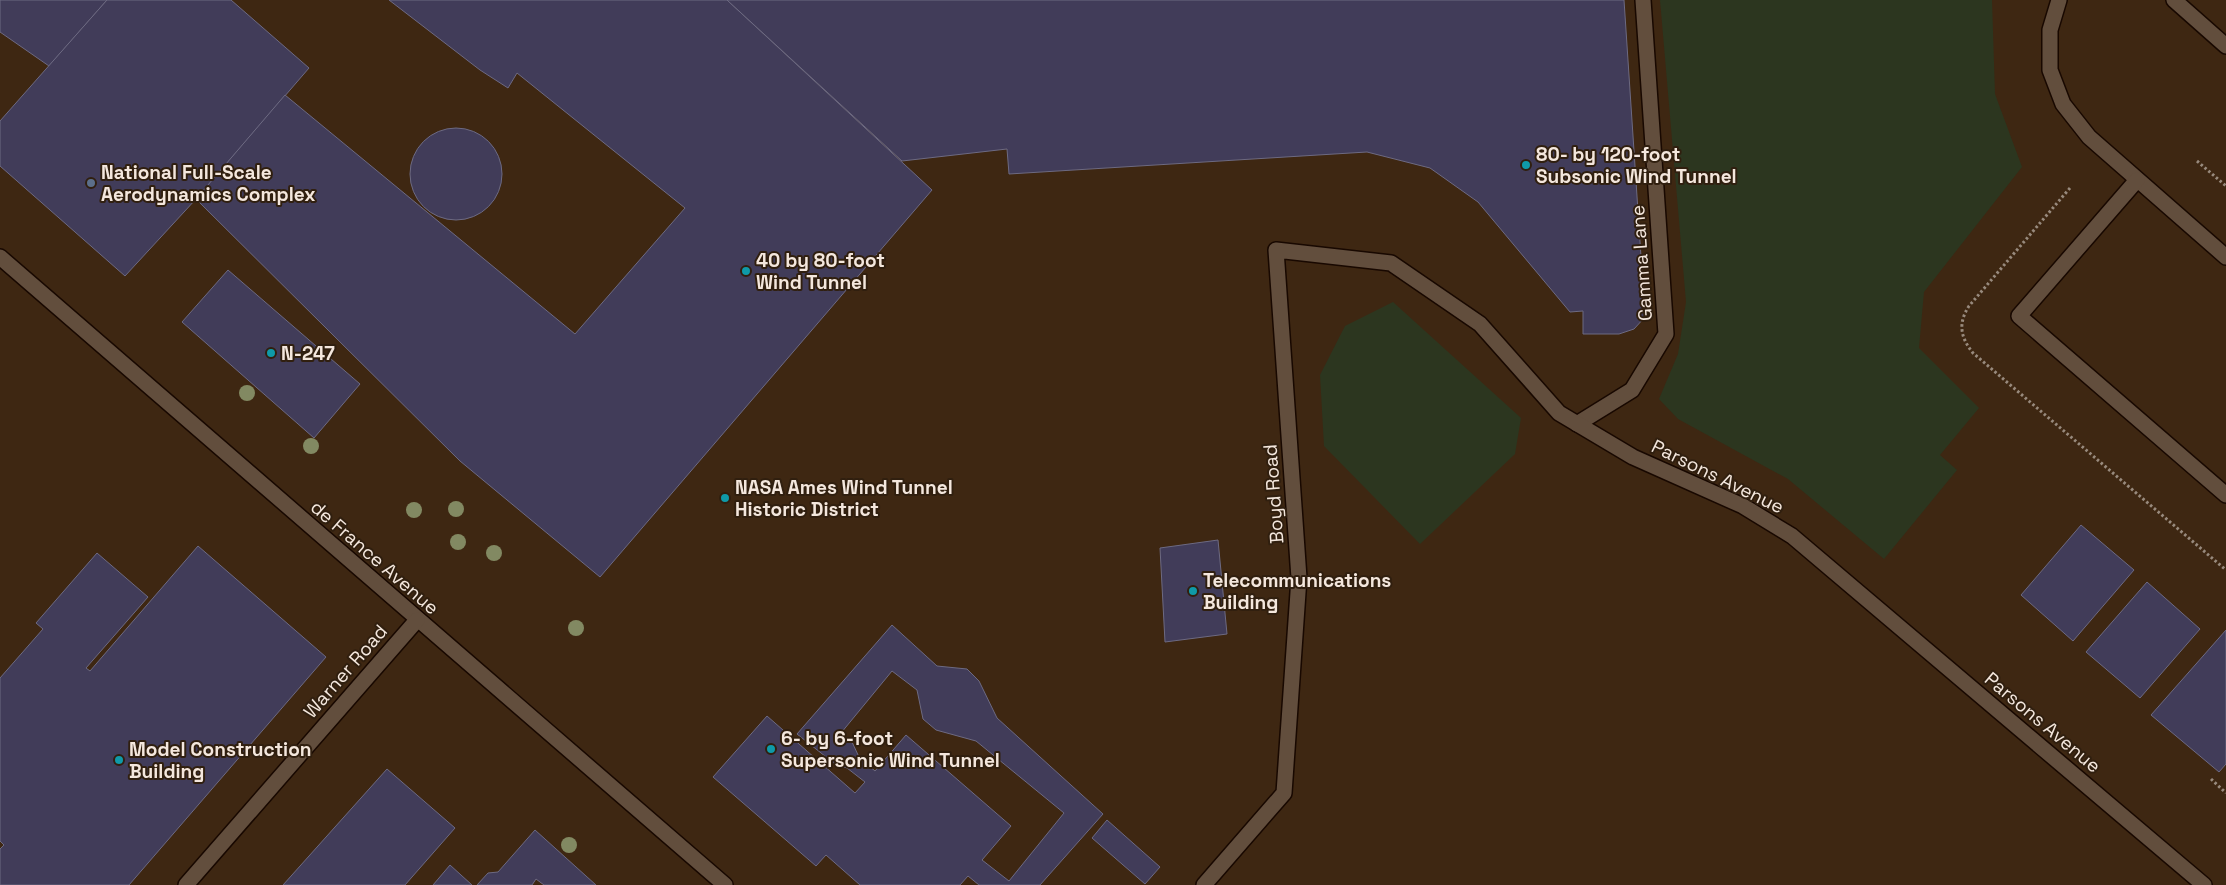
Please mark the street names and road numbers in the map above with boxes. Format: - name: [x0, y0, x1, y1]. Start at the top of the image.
- street label: Gamma Lane: [1625, 204, 1658, 322]
- street label: Parsons Avenue: [1647, 434, 1788, 519]
- street label: Boyd Road: [1258, 443, 1289, 545]
- street label: de France Avenue: [305, 495, 444, 620]
- street label: Warner Road: [298, 619, 393, 723]
- street label: Parsons Avenue: [1979, 666, 2106, 778]

